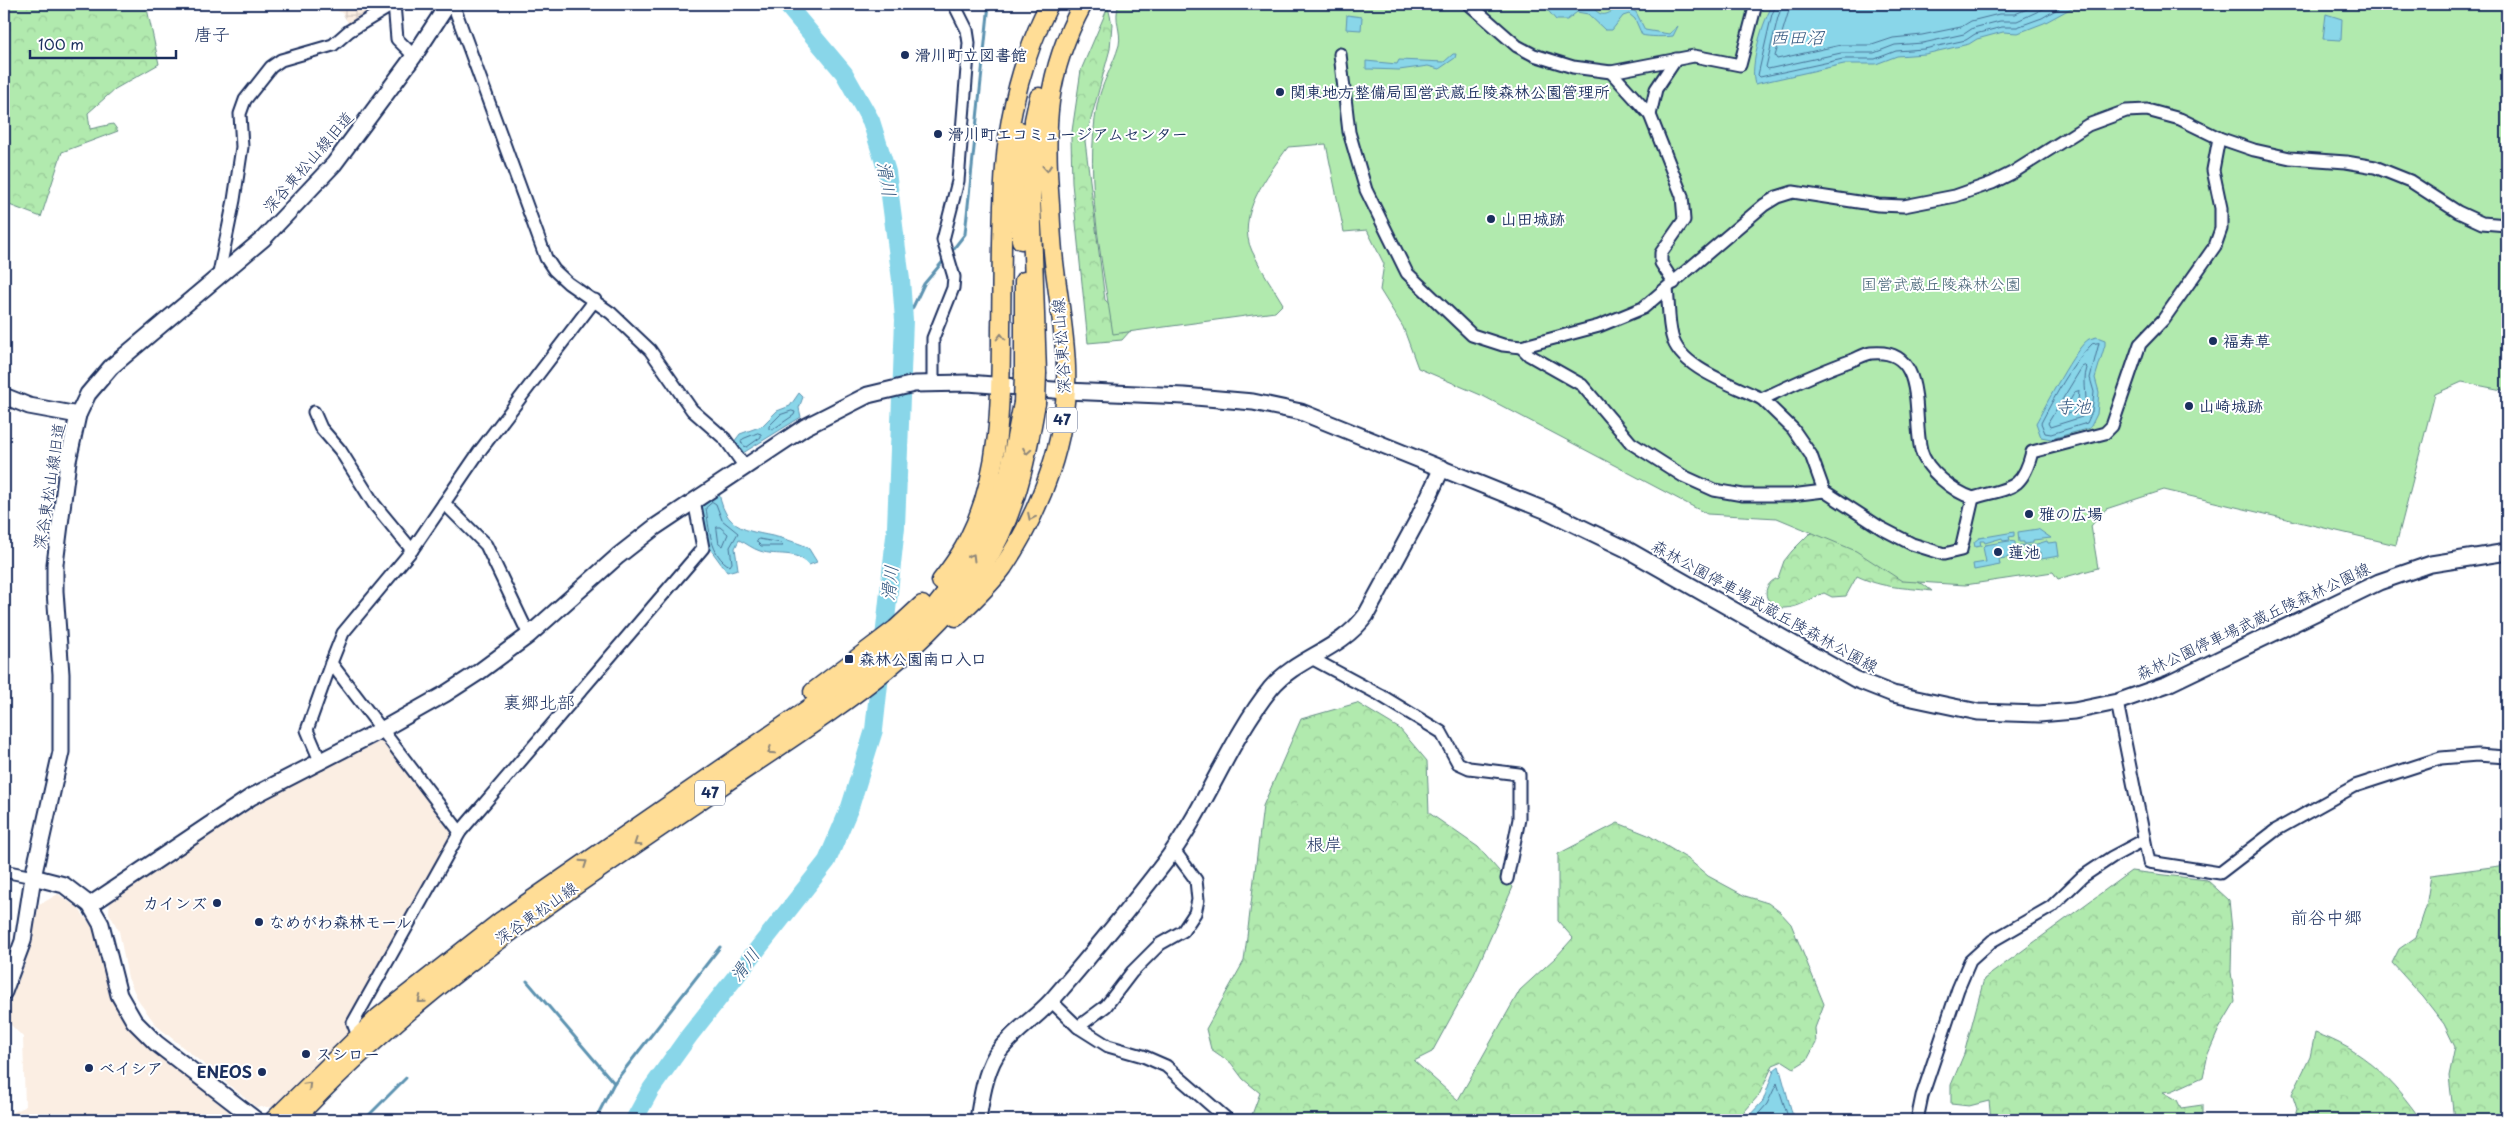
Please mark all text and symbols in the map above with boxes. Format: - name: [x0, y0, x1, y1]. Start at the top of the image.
- district label: 唐子: [194, 20, 230, 47]
- water label: 西田沼: [1770, 23, 1826, 50]
- scale bar: [30, 28, 176, 60]
- text: 100 m: [38, 32, 84, 55]
- place label: 滑川町立図書館: [915, 42, 1027, 66]
- marker: 滑川町立図書館: [899, 49, 911, 61]
- place label: 関東地方整備局国営武蔵丘陵森林公園管理所: [1290, 79, 1610, 103]
- marker: 関東地方整備局国営武蔵丘陵森林公園管理所: [1274, 86, 1286, 98]
- street label: 深谷東松山線旧道: [256, 105, 358, 218]
- place label: 滑川町エコミュージアムセンター: [948, 121, 1188, 145]
- marker: 滑川町エコミュージアムセンター: [932, 128, 944, 140]
- water label: 滑川: [871, 158, 904, 199]
- one-way arrow: [1041, 165, 1052, 173]
- place label: 山田城跡: [1501, 206, 1565, 230]
- marker: 山田城跡: [1485, 213, 1497, 225]
- park label: 国営武蔵丘陵森林公園: [1861, 271, 2021, 295]
- street label: 深谷東松山線: [1045, 297, 1075, 395]
- place label: 福寿草: [2223, 328, 2271, 352]
- one-way arrow: [996, 333, 1007, 341]
- marker: 福寿草: [2207, 335, 2219, 347]
- water label: 寺池: [2055, 392, 2092, 419]
- place label: 山崎城跡: [2199, 393, 2263, 417]
- marker: 山崎城跡: [2183, 400, 2195, 412]
- road number: 47: [1047, 408, 1077, 432]
- street label: 深谷東松山線旧道: [26, 421, 70, 551]
- one-way arrow: [1023, 447, 1033, 455]
- place label: 雅の広場: [2039, 501, 2103, 525]
- marker: 雅の広場: [2023, 508, 2035, 520]
- one-way arrow: [1027, 512, 1038, 521]
- street label: 森林公園停車場武蔵丘陵森林公園線: [1648, 533, 1883, 678]
- place label: 蓮池: [2008, 539, 2040, 563]
- marker: 蓮池: [1992, 546, 2004, 558]
- one-way arrow: [966, 554, 976, 563]
- street label: 森林公園停車場武蔵丘陵森林公園線: [2131, 555, 2374, 685]
- water label: 滑川: [873, 564, 904, 602]
- place label: 森林公園南口入口: [859, 646, 987, 670]
- marker: 森林公園南口入口: [843, 653, 855, 665]
- district label: 裏郷北部: [503, 688, 575, 715]
- one-way arrow: [767, 745, 777, 754]
- road number: 47: [695, 780, 725, 806]
- district label: 根岸: [1306, 830, 1342, 857]
- one-way arrow: [633, 837, 643, 846]
- one-way arrow: [579, 860, 588, 869]
- street label: 深谷東松山線: [489, 875, 582, 950]
- place label: カインズ: [143, 890, 207, 914]
- marker: カインズ: [211, 897, 223, 909]
- district label: 前谷中郷: [2290, 903, 2362, 930]
- place label: なめがわ森林モール: [269, 909, 412, 933]
- marker: なめがわ森林モール: [253, 916, 265, 928]
- water label: 滑川: [722, 942, 766, 987]
- one-way arrow: [417, 995, 426, 1004]
- place label: スシロー: [316, 1041, 380, 1065]
- marker: スシロー: [300, 1048, 312, 1060]
- place label: ベイシア: [99, 1055, 163, 1079]
- place label: ENEOS: [197, 1059, 252, 1083]
- marker: ベイシア: [83, 1062, 95, 1074]
- marker: ENEOS: [256, 1066, 268, 1078]
- one-way arrow: [302, 1082, 311, 1091]

